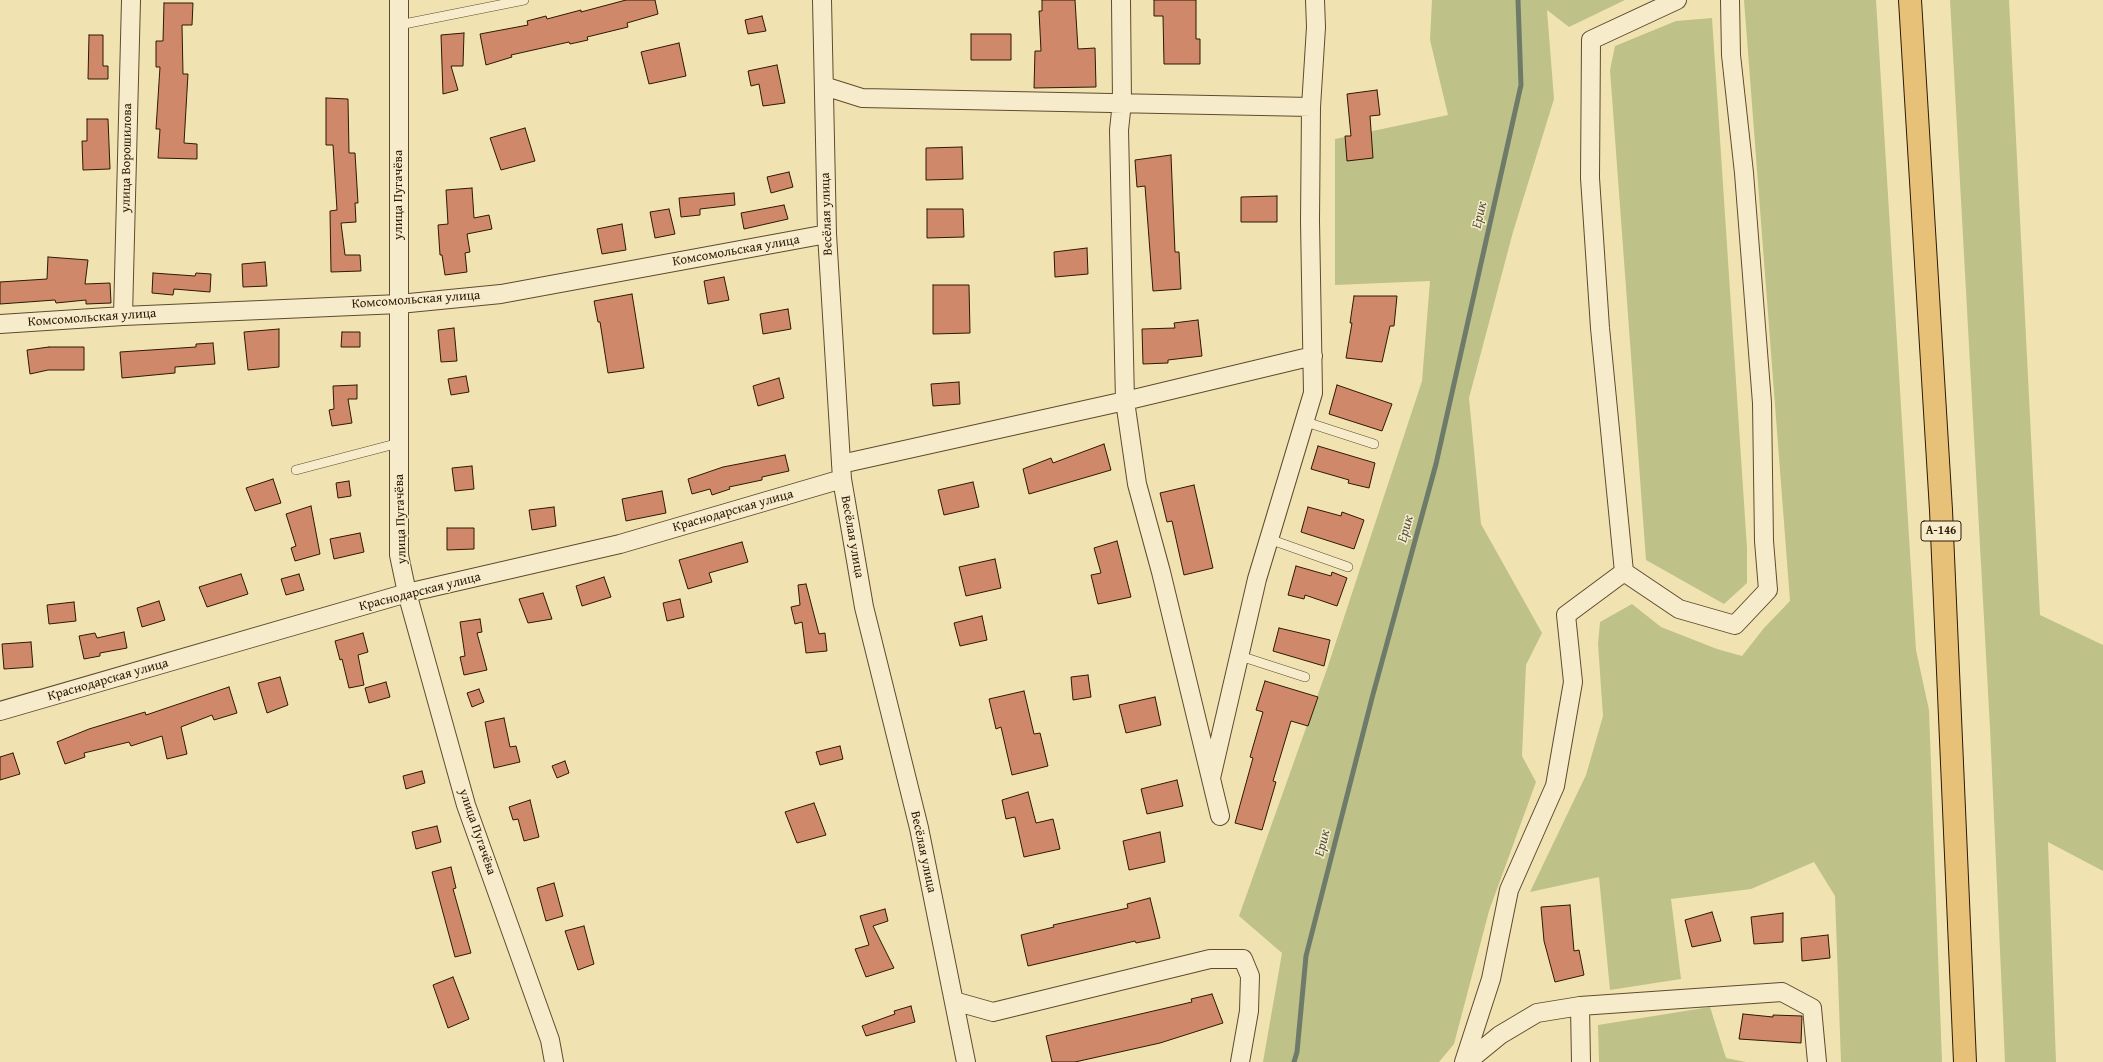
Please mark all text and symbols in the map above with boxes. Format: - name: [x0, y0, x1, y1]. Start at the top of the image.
- street label: улица Ворошилова: [118, 103, 136, 213]
- street label: улица Пугачёва: [391, 150, 407, 240]
- street label: Весёлая улица: [818, 172, 836, 256]
- water label: Ерик: [1469, 200, 1491, 230]
- street label: Комсомольская улица: [671, 232, 801, 270]
- street label: Комсомольская улица: [351, 288, 481, 312]
- street label: Комсомольская улица: [27, 306, 157, 330]
- street label: улица Пугачёва: [392, 474, 410, 564]
- street label: Краснодарская улица: [671, 486, 795, 536]
- street label: Весёлая улица: [837, 495, 867, 579]
- water label: Ерик: [1394, 514, 1418, 544]
- road number: А-146: [1921, 521, 1961, 541]
- street label: Краснодарская улица: [358, 569, 482, 615]
- street label: Краснодарская улица: [46, 655, 170, 705]
- street label: улица Пугачёва: [455, 787, 499, 877]
- street label: Весёлая улица: [907, 810, 939, 894]
- water label: Ерик: [1312, 828, 1334, 858]

